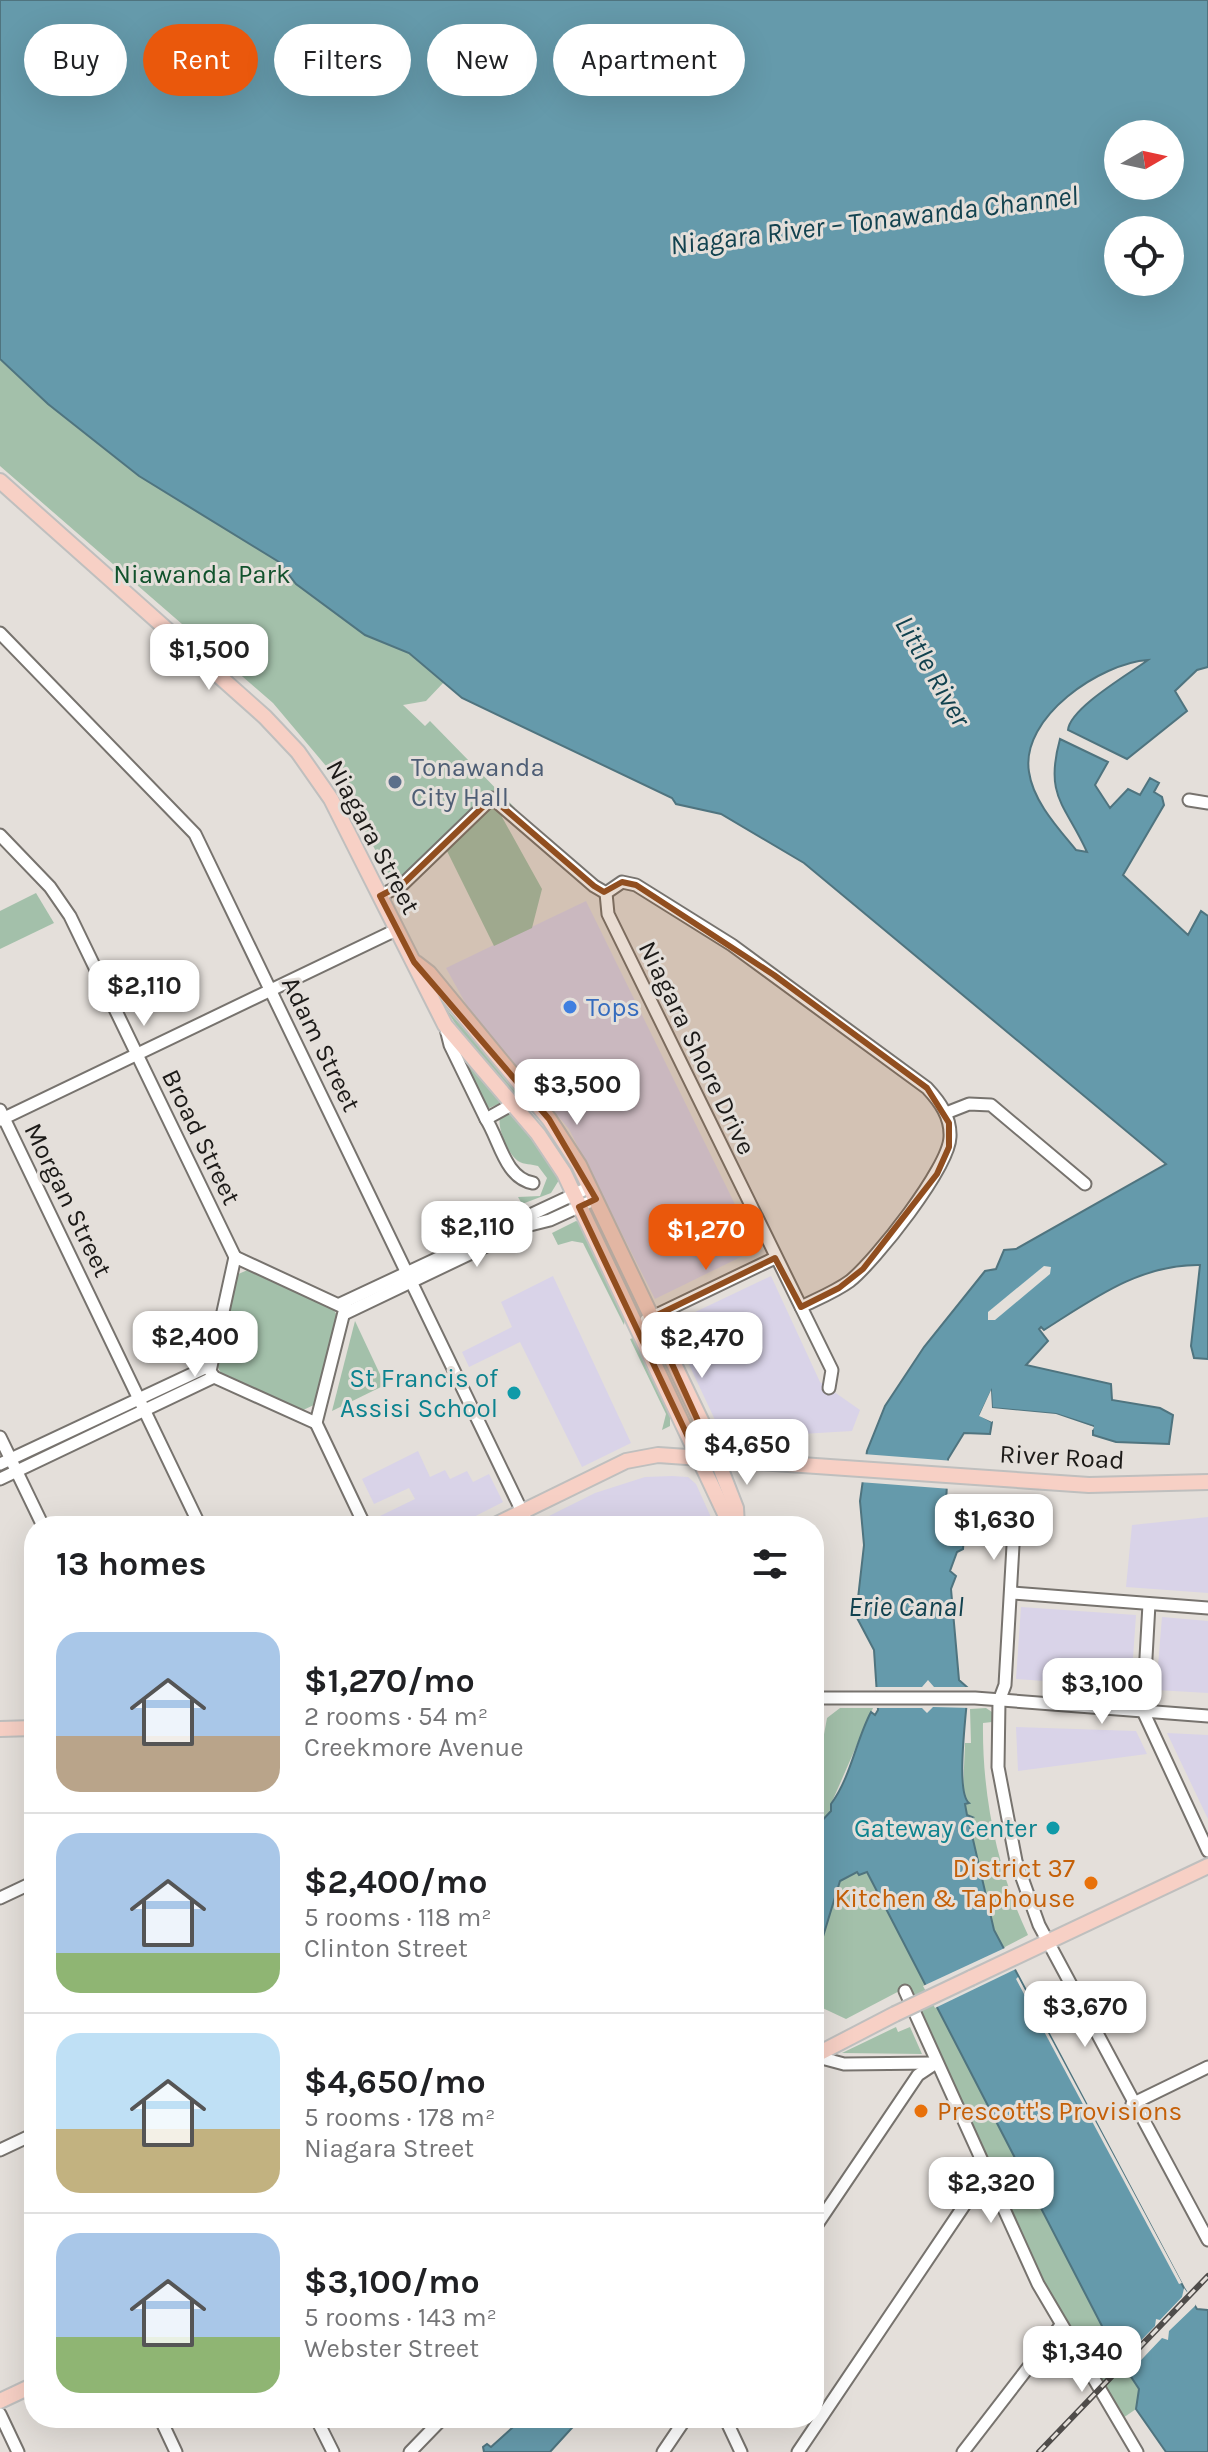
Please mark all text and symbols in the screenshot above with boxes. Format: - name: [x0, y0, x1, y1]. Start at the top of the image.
- chip: Buy: [24, 24, 127, 96]
- chip: Rent: [143, 24, 258, 96]
- chip: Filters: [274, 24, 411, 96]
- chip: New: [427, 24, 537, 96]
- chip: Apartment: [553, 24, 745, 96]
- north arrow: [1104, 120, 1184, 200]
- map controls: [1104, 120, 1184, 296]
- water label: Niagara River – Tonawanda Channel: [668, 179, 1080, 261]
- button: locate: [1104, 216, 1184, 296]
- park label: Niawanda Park: [113, 559, 291, 590]
- water label: Little River: [888, 610, 979, 734]
- pin: $1,500: [144, 624, 274, 692]
- text: $1,500: [168, 634, 250, 665]
- place label: Tonawanda City Hall: [411, 752, 545, 813]
- street label: Niagara Street: [319, 755, 427, 920]
- marker: Tonawanda City Hall: [386, 773, 404, 791]
- street label: Niagara Shore Drive: [632, 936, 762, 1160]
- pin: $2,110: [79, 960, 209, 1028]
- text: $2,110: [106, 970, 182, 1001]
- street label: Adam Street: [275, 971, 367, 1117]
- place label: Tops: [586, 992, 640, 1023]
- marker: Tops: [561, 998, 579, 1016]
- pin: $3,500: [512, 1059, 642, 1127]
- street label: Broad Street: [155, 1064, 247, 1210]
- text: $3,500: [533, 1069, 621, 1100]
- street label: Morgan Street: [17, 1118, 119, 1282]
- pin: $2,110: [412, 1201, 542, 1269]
- pin: $1,270: [641, 1204, 771, 1272]
- text: $2,110: [439, 1211, 515, 1242]
- text: $1,270: [667, 1214, 745, 1245]
- pin: $2,400: [130, 1311, 260, 1379]
- pin: $2,470: [637, 1312, 767, 1380]
- text: $2,400: [151, 1321, 239, 1352]
- text: $2,470: [659, 1322, 745, 1353]
- place label: St Francis of Assisi School: [340, 1363, 499, 1424]
- marker: St Francis of Assisi School: [505, 1384, 523, 1402]
- pin: $4,650: [682, 1419, 812, 1487]
- text: $4,650: [703, 1429, 791, 1460]
- street label: River Road: [999, 1438, 1125, 1476]
- pin: $1,630: [929, 1494, 1059, 1562]
- text: $1,630: [953, 1504, 1035, 1535]
- icon: filters: [748, 1542, 792, 1586]
- text: 13 homes: [56, 1544, 207, 1584]
- water label: Erie Canal: [848, 1590, 964, 1623]
- pin: $3,100: [1037, 1658, 1167, 1726]
- text: $1,270/mo: [304, 1661, 475, 1701]
- icon: home: [120, 1664, 216, 1760]
- text: $3,100: [1061, 1668, 1143, 1699]
- text: 2 rooms · 54 m²: [304, 1701, 488, 1732]
- text: Creekmore Avenue: [304, 1732, 524, 1763]
- place label: Gateway Center: [854, 1813, 1038, 1844]
- marker: Gateway Center: [1044, 1819, 1062, 1837]
- place label: District 37 Kitchen & Taphouse: [834, 1853, 1075, 1914]
- text: $2,400/mo: [304, 1862, 487, 1902]
- icon: home: [120, 1865, 216, 1961]
- marker: District 37 Kitchen & Taphouse: [1082, 1874, 1100, 1892]
- text: 5 rooms · 118 m²: [304, 1902, 492, 1933]
- text: Clinton Street: [304, 1933, 468, 1964]
- pin: $3,670: [1020, 1981, 1150, 2049]
- text: $3,670: [1042, 1991, 1128, 2022]
- text: $4,650/mo: [304, 2062, 486, 2102]
- icon: home: [120, 2065, 216, 2161]
- place label: Prescott's Provisions: [937, 2096, 1182, 2127]
- text: 5 rooms · 178 m²: [304, 2102, 495, 2133]
- marker: Prescott's Provisions: [912, 2102, 930, 2120]
- text: Niagara Street: [304, 2133, 474, 2164]
- pin: $2,320: [926, 2157, 1056, 2225]
- text: $2,320: [947, 2167, 1035, 2198]
- text: $3,100/mo: [304, 2262, 480, 2302]
- icon: home: [120, 2265, 216, 2361]
- text: 5 rooms · 143 m²: [304, 2302, 497, 2333]
- pin: $1,340: [1017, 2326, 1147, 2394]
- text: Webster Street: [304, 2333, 479, 2364]
- text: $1,340: [1041, 2336, 1123, 2367]

